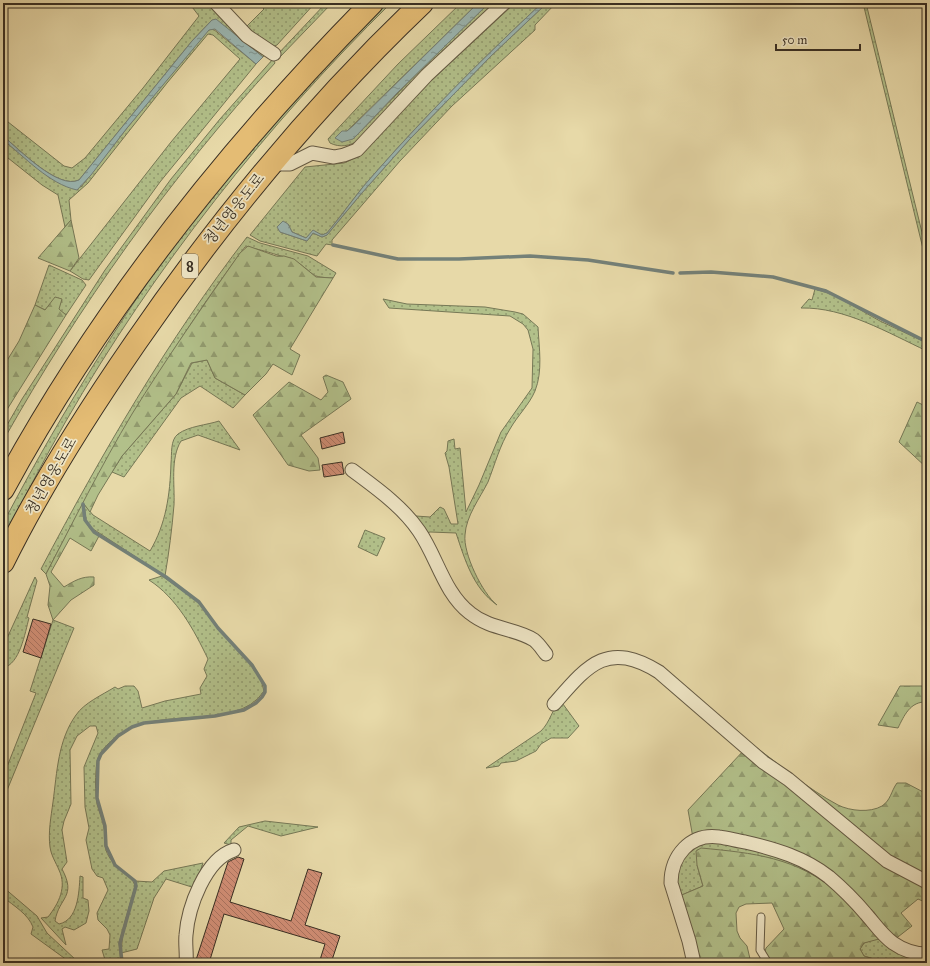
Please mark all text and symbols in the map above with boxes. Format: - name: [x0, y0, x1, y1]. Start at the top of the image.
- scale bar: [776, 26, 860, 52]
- text: 50 m: [782, 33, 807, 47]
- street label: 청년영웅도로: [200, 169, 269, 248]
- road number: 8: [182, 254, 198, 278]
- street label: 청년영웅도로: [21, 433, 81, 518]

